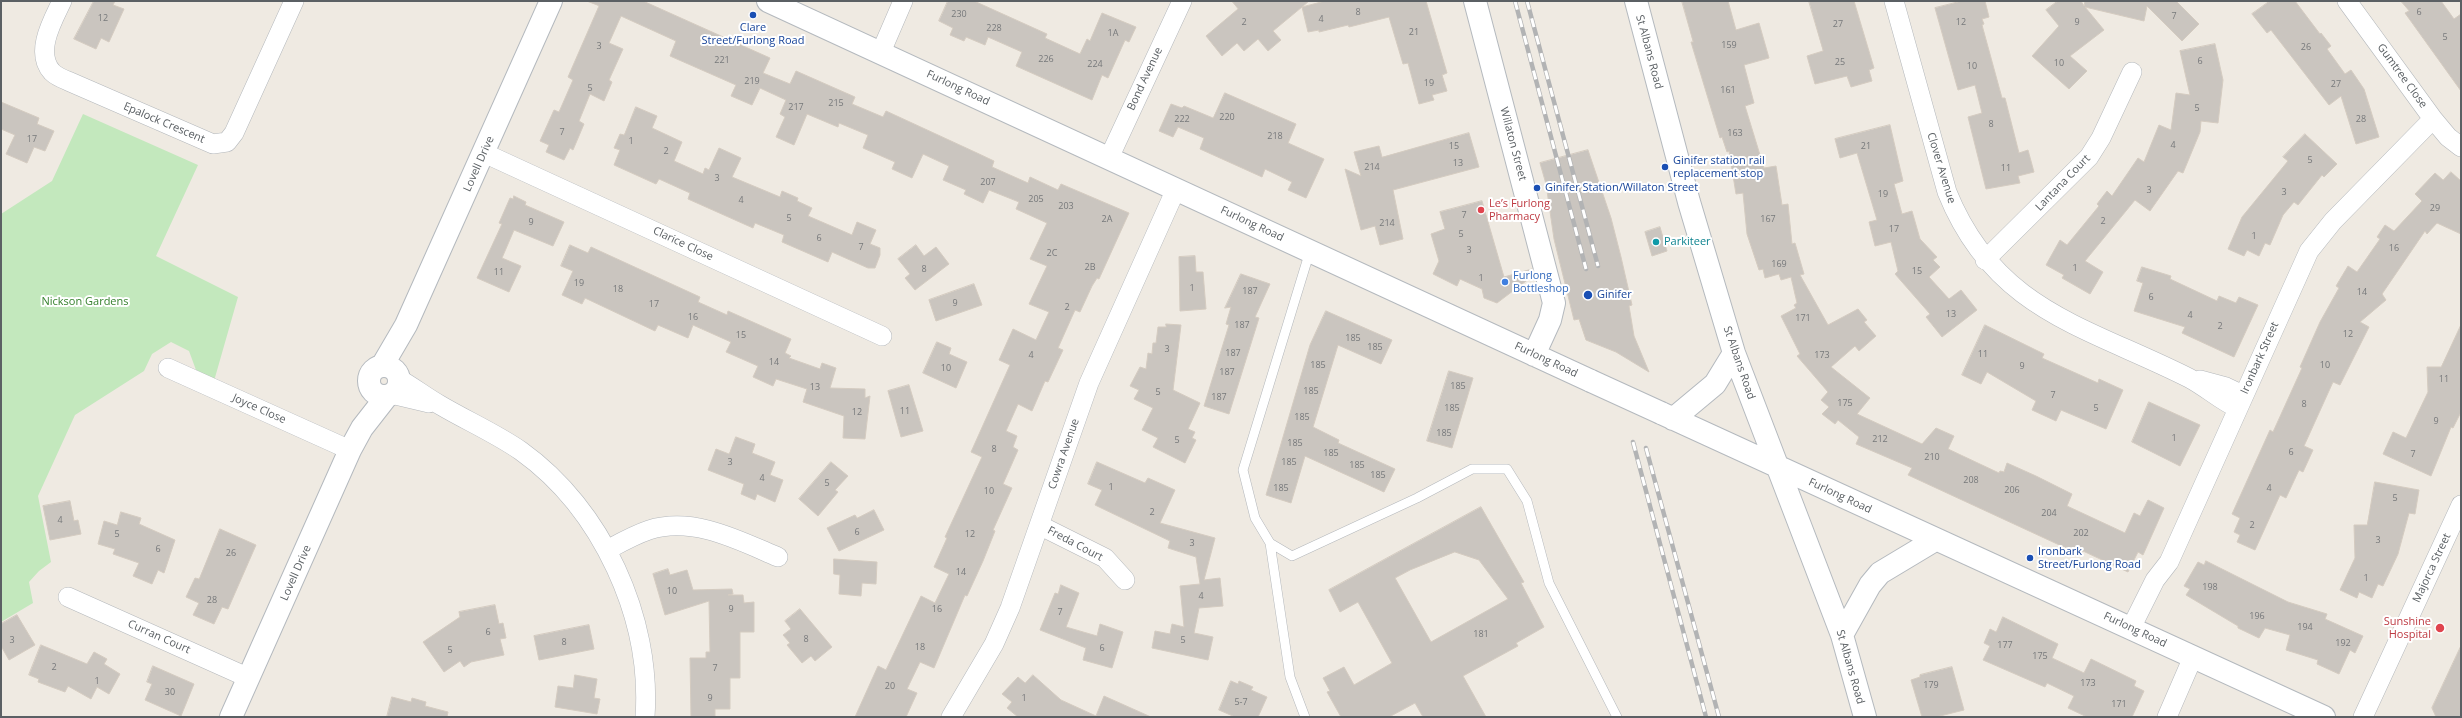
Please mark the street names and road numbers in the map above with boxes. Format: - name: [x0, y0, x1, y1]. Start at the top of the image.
- street label: St Albans Road: [1633, 13, 1665, 91]
- street label: Gumtree Close: [2374, 41, 2430, 111]
- street label: Bond Avenue: [1125, 45, 1165, 113]
- street label: Furlong Road: [924, 68, 992, 108]
- street label: Epalock Crescent: [121, 100, 207, 146]
- street label: Willaton Street: [1497, 106, 1529, 182]
- street label: Clover Avenue: [1924, 131, 1958, 205]
- street label: Lovell Drive: [461, 134, 497, 194]
- street label: Lantana Court: [2033, 152, 2093, 214]
- street label: Furlong Road: [1218, 204, 1286, 244]
- street label: Clarice Close: [651, 224, 715, 264]
- street label: Ironbark Street: [2238, 320, 2282, 396]
- street label: St Albans Road: [1720, 325, 1758, 401]
- street label: Furlong Road: [1512, 340, 1580, 380]
- street label: Joyce Close: [230, 391, 288, 427]
- street label: Cowra Avenue: [1046, 417, 1082, 491]
- street label: Furlong Road: [1806, 476, 1874, 516]
- street label: Freda Court: [1045, 524, 1105, 564]
- street label: Majorca Street: [2410, 531, 2454, 605]
- street label: Lovell Drive: [278, 543, 314, 603]
- street label: Furlong Road: [2101, 610, 2169, 650]
- street label: Curran Court: [126, 617, 192, 657]
- street label: St Albans Road: [1833, 628, 1867, 706]

